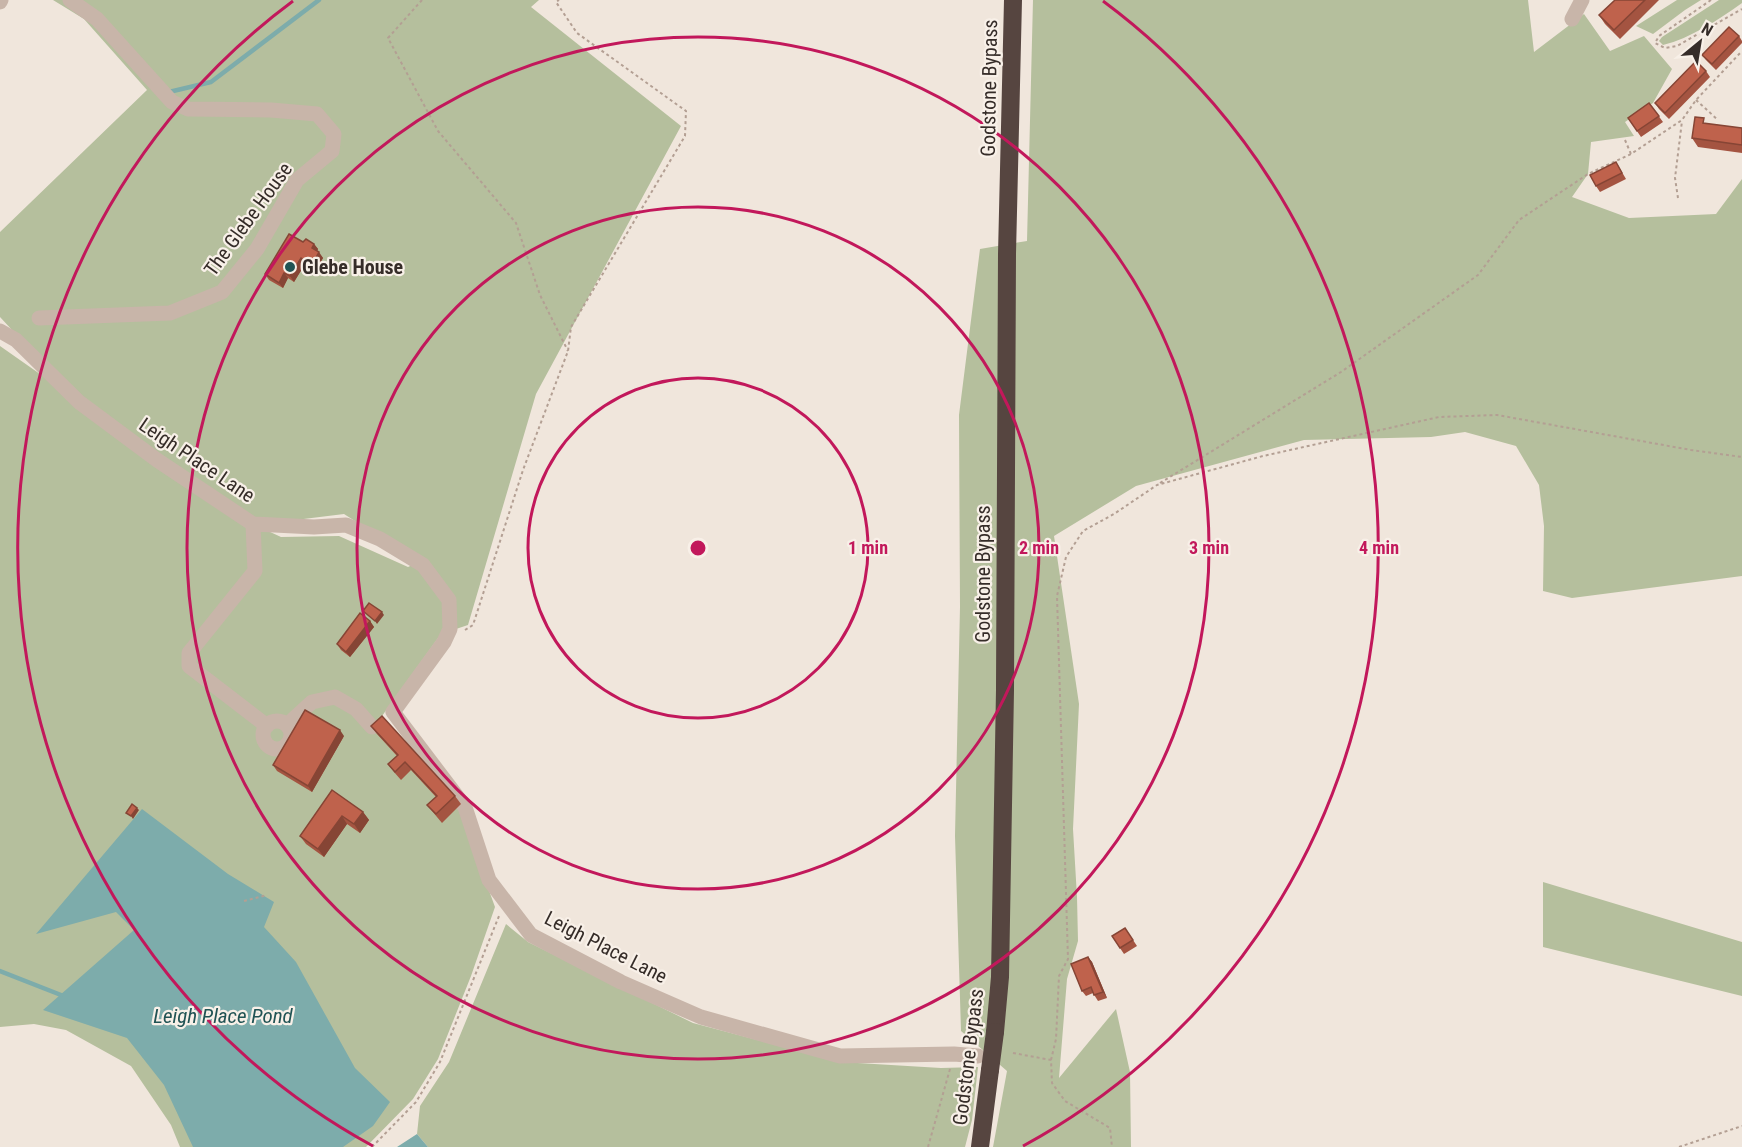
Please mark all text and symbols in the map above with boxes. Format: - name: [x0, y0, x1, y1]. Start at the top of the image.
- north arrow: [1670, 12, 1730, 72]
- street label: Godstone Bypass: [976, 19, 1002, 157]
- text: N: [1698, 19, 1716, 40]
- street label: The Glebe House: [199, 158, 297, 280]
- place label: Glebe House: [302, 255, 403, 279]
- marker: Glebe House: [283, 260, 297, 274]
- street label: Leigh Place Lane: [135, 413, 259, 507]
- street label: Godstone Bypass: [971, 505, 995, 643]
- text: 1 min: [848, 537, 888, 558]
- text: 2 min: [1019, 537, 1059, 558]
- text: 3 min: [1189, 537, 1229, 558]
- text: 4 min: [1359, 537, 1399, 558]
- centre of rings: [688, 538, 708, 558]
- street label: Leigh Place Lane: [541, 906, 671, 988]
- street label: Godstone Bypass: [948, 987, 988, 1127]
- water label: Leigh Place Pond: [153, 1004, 294, 1028]

